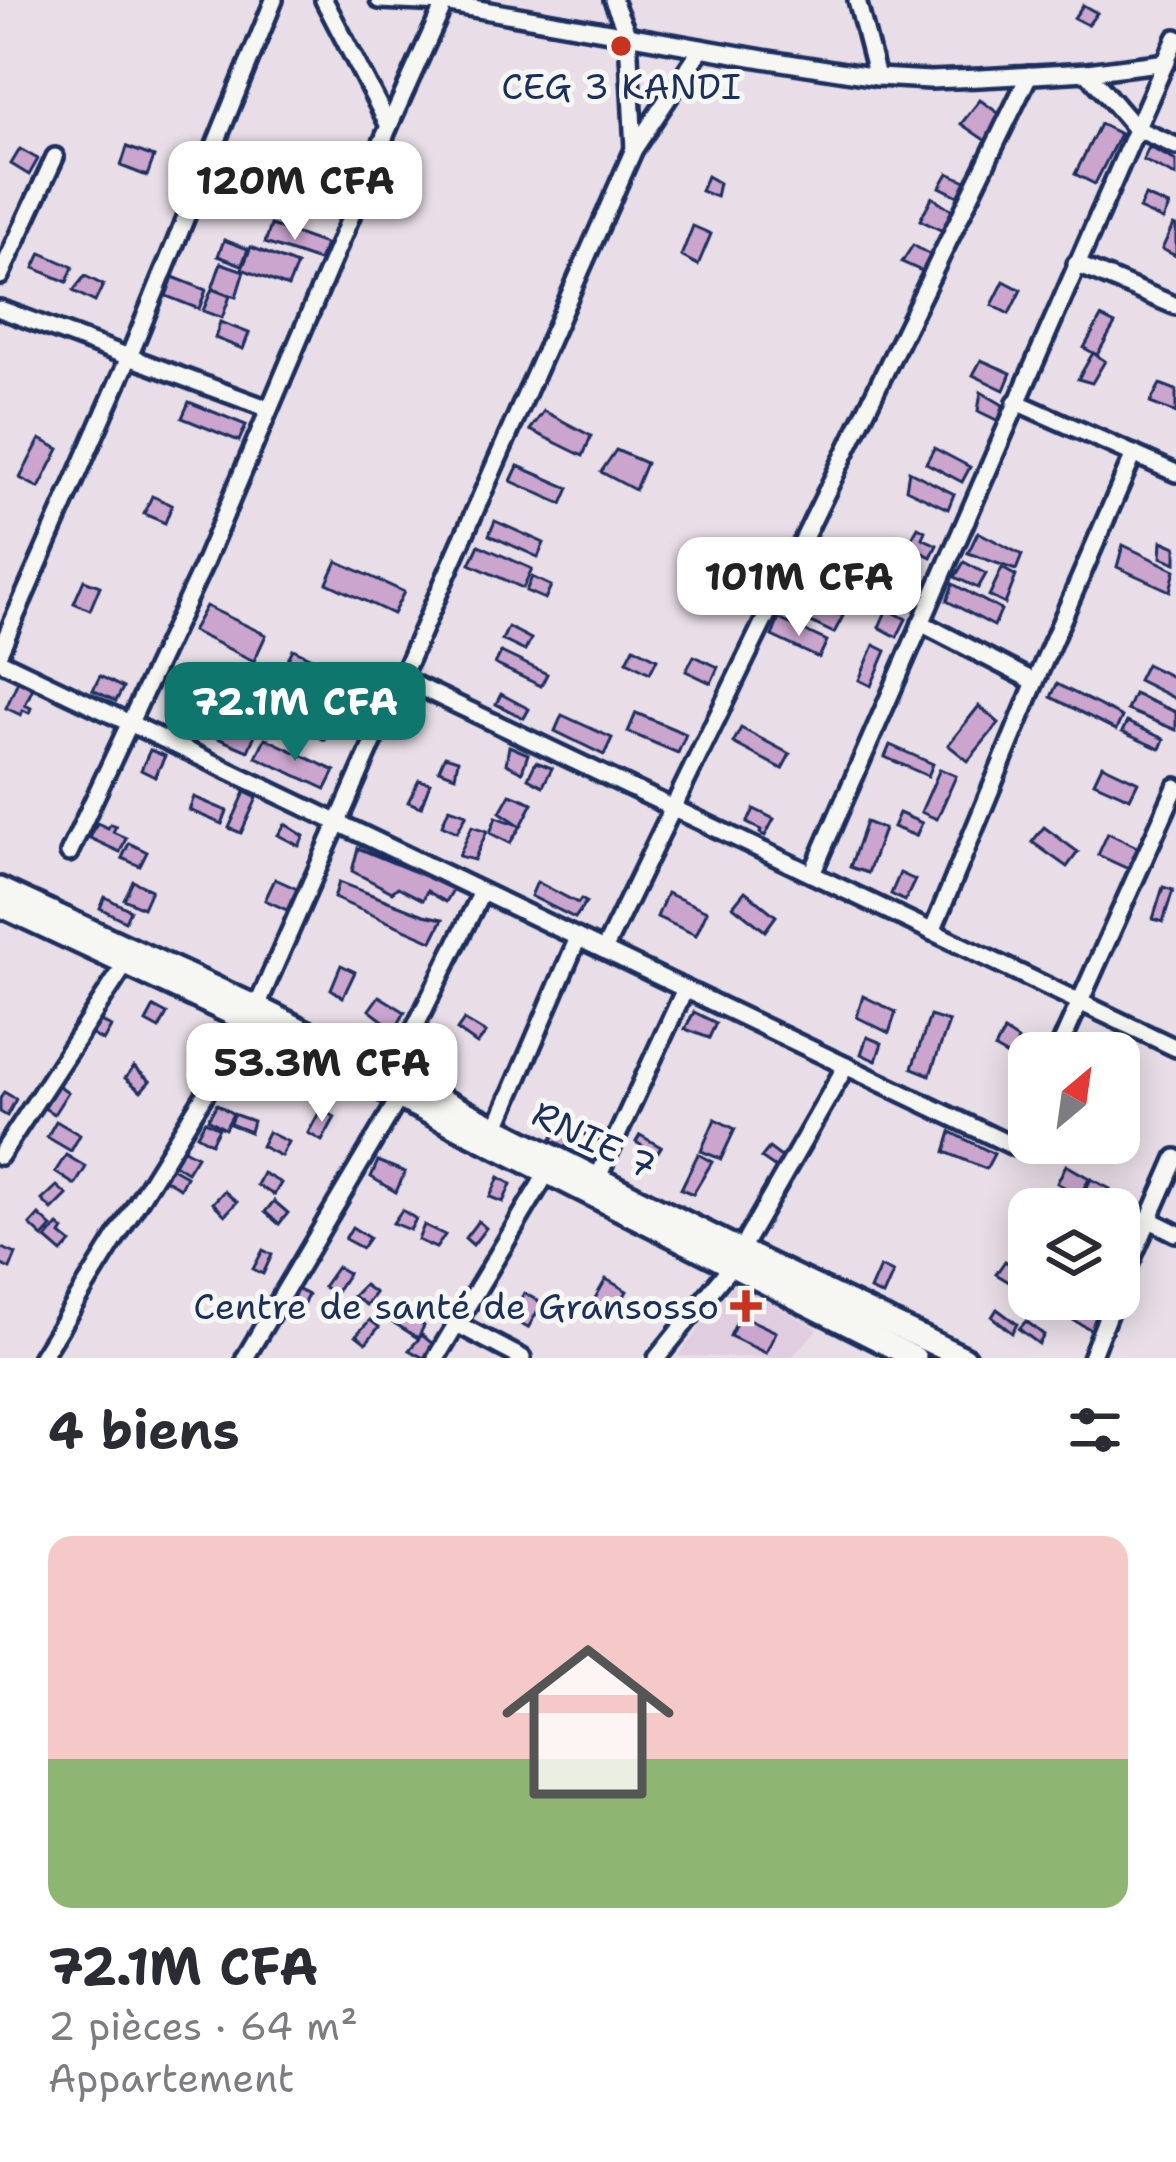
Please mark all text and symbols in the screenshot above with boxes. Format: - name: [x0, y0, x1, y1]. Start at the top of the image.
- marker: CEG 3 KANDI: [608, 33, 634, 59]
- place label: CEG 3 KANDI: [501, 62, 741, 111]
- pin: 120M CFA: [171, 141, 419, 243]
- text: 120M CFA: [195, 154, 395, 206]
- pin: 101M CFA: [675, 537, 923, 639]
- text: 101M CFA: [704, 550, 894, 602]
- pin: 72.1M CFA: [158, 662, 432, 764]
- text: 72.1M CFA: [192, 675, 398, 727]
- pin: 53.3M CFA: [185, 1023, 459, 1125]
- north arrow: [1008, 1032, 1140, 1164]
- map controls: [1008, 1032, 1140, 1320]
- text: 53.3M CFA: [213, 1036, 431, 1088]
- street label: RNIE 7: [524, 1089, 664, 1191]
- button: layers: [1008, 1188, 1140, 1320]
- place label: Centre de santé de Gransosso: [193, 1282, 719, 1331]
- marker: Centre de santé de Gransosso: [730, 1290, 762, 1322]
- text: 4 biens: [48, 1396, 240, 1464]
- icon: filters: [1062, 1397, 1128, 1463]
- icon: home: [480, 1614, 696, 1830]
- text: 72.1M CFA: [48, 1932, 318, 2000]
- text: 2 pièces · 64 m²: [48, 2000, 358, 2052]
- text: Appartement: [48, 2052, 295, 2104]

